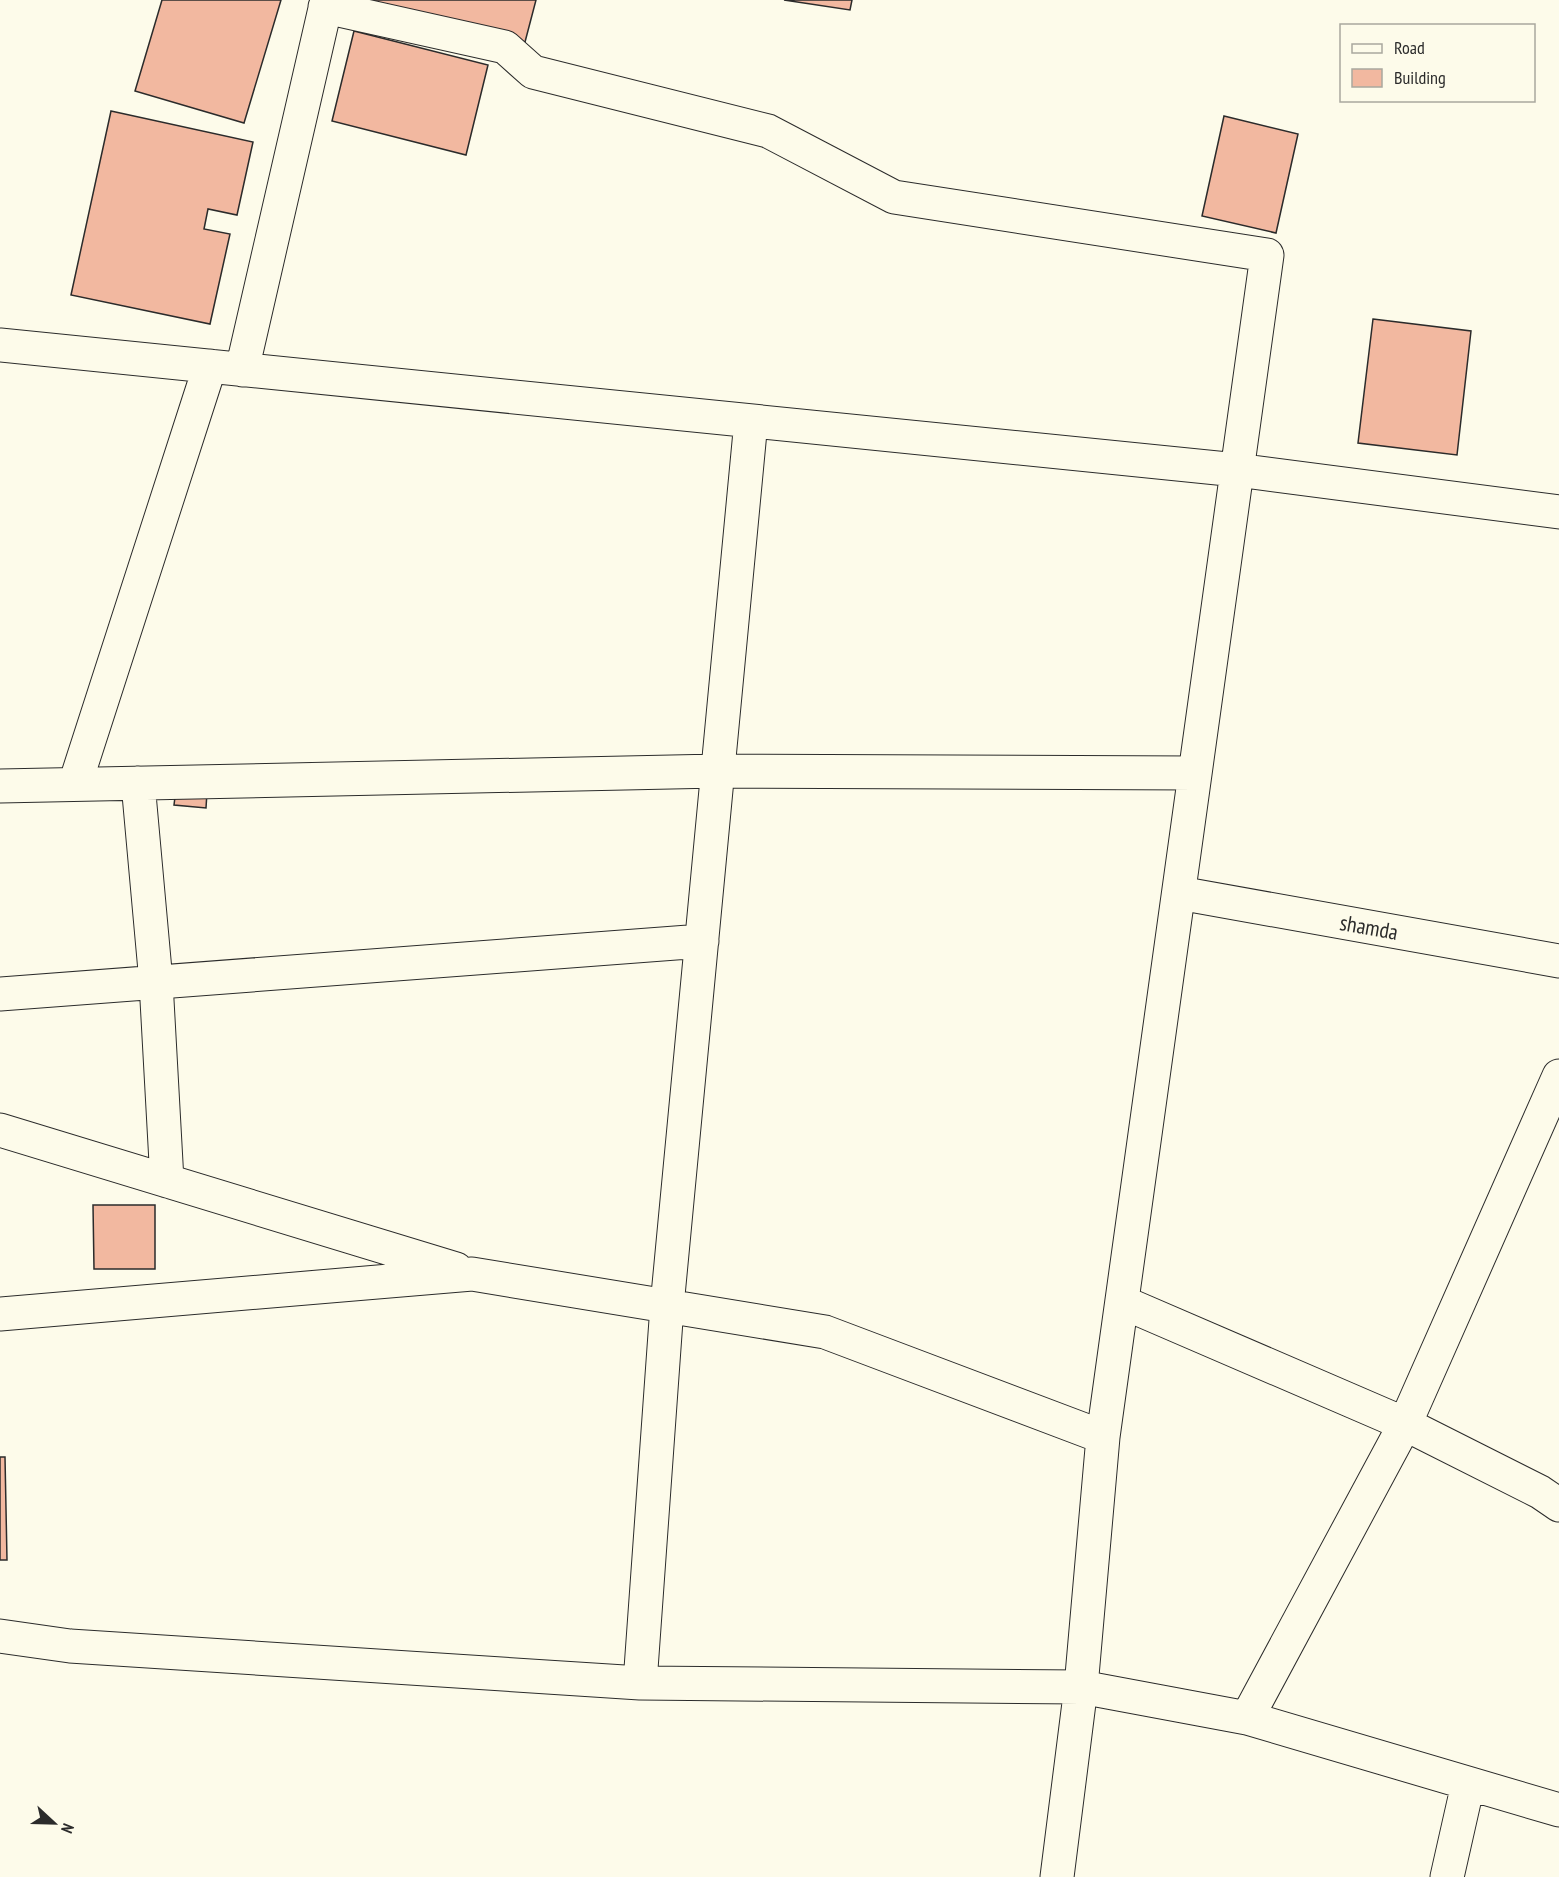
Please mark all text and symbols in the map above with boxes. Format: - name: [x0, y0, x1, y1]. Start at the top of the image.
- legend: [1340, 24, 1535, 102]
- text: Road: [1394, 36, 1425, 59]
- text: Building: [1394, 66, 1446, 89]
- street label: shamda: [1338, 908, 1400, 946]
- north arrow: [24, 1793, 84, 1853]
- text: N: [57, 1821, 79, 1836]

